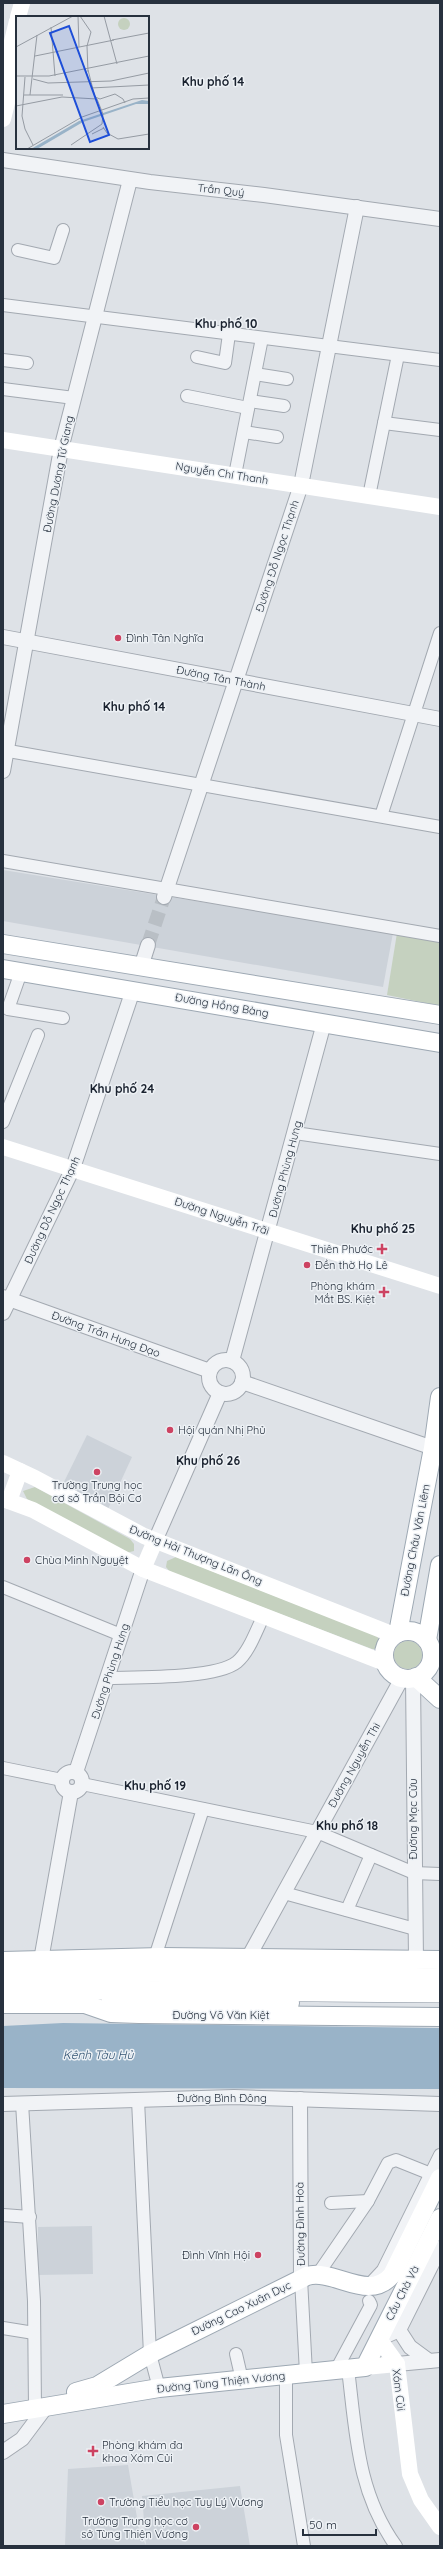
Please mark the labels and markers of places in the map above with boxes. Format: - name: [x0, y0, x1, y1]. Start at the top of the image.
- place label: Đình Tân Nghĩa: [126, 631, 204, 645]
- marker: Đình Tân Nghĩa: [113, 633, 123, 643]
- place label: Thiên Phước: [311, 1242, 373, 1256]
- marker: Thiên Phước: [376, 1243, 388, 1255]
- place label: Đền thờ Họ Lê: [315, 1258, 388, 1272]
- marker: Đền thờ Họ Lê: [302, 1260, 312, 1270]
- place label: Phòng khám Mắt BS. Kiệt: [311, 1279, 375, 1306]
- marker: Phòng khám Mắt BS. Kiệt: [378, 1286, 390, 1298]
- place label: Hội quán Nhị Phủ: [178, 1423, 266, 1437]
- marker: Hội quán Nhị Phủ: [165, 1425, 175, 1435]
- marker: Trường Trung học cơ sở Trần Bội Cơ: [92, 1467, 102, 1477]
- place label: Trường Trung học cơ sở Trần Bội Cơ: [52, 1478, 143, 1505]
- place label: Chùa Minh Nguyệt: [35, 1553, 129, 1567]
- marker: Chùa Minh Nguyệt: [22, 1555, 32, 1565]
- place label: Đình Vĩnh Hội: [182, 2248, 250, 2262]
- marker: Đình Vĩnh Hội: [253, 2250, 263, 2260]
- place label: Phòng khám đa khoa Xóm Củi: [102, 2438, 183, 2465]
- marker: Phòng khám đa khoa Xóm Củi: [87, 2445, 99, 2457]
- place label: Trường Tiểu học Tuy Lý Vương: [109, 2495, 263, 2509]
- marker: Trường Tiểu học Tuy Lý Vương: [96, 2497, 106, 2507]
- place label: Trường Trung học cơ sở Tùng Thiện Vương: [81, 2514, 188, 2541]
- marker: Trường Trung học cơ sở Tùng Thiện Vương: [191, 2522, 201, 2532]

